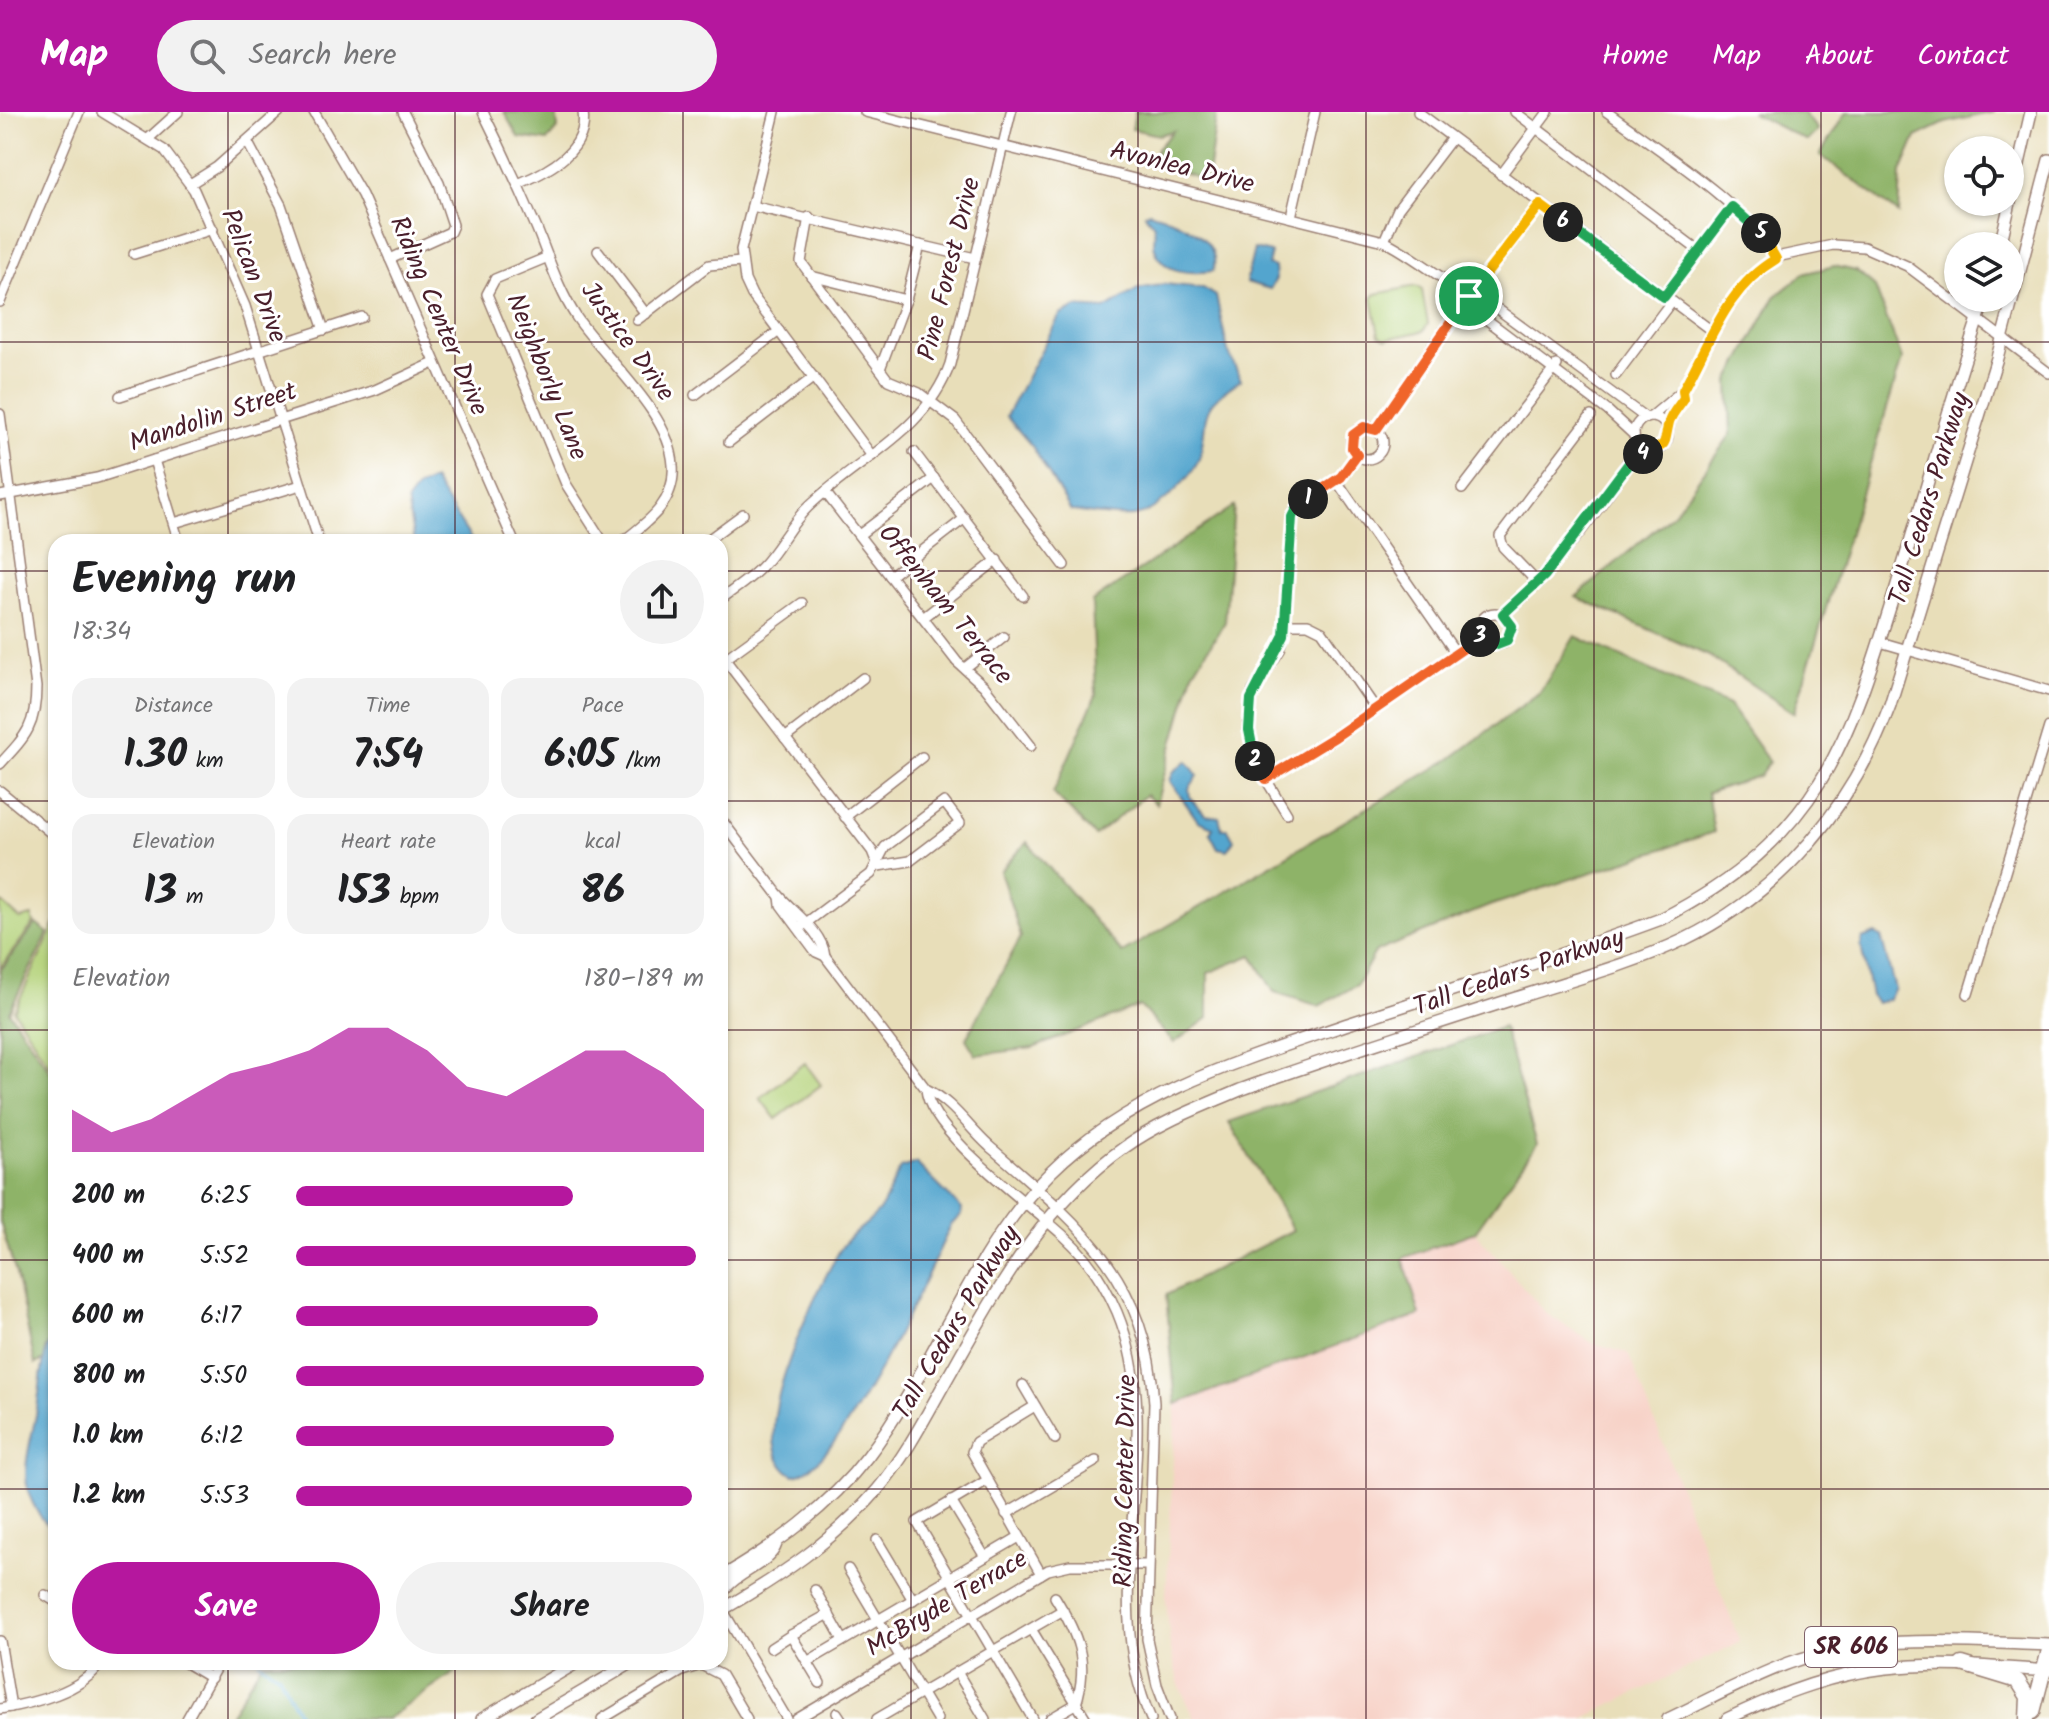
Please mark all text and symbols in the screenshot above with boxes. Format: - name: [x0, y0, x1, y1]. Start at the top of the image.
- search box: [157, 20, 717, 92]
- text: Map: [40, 26, 109, 86]
- text: Search here: [249, 32, 396, 80]
- icon: search: [185, 34, 229, 78]
- text: Home: [1602, 34, 1668, 79]
- text: Map: [1712, 34, 1761, 79]
- text: About: [1805, 34, 1873, 79]
- text: Contact: [1917, 34, 2009, 79]
- street label: Avonlea Drive: [1105, 130, 1259, 206]
- map controls: [1944, 136, 2024, 312]
- button: locate: [1944, 136, 2024, 216]
- street label: Pine Forest Drive: [907, 173, 993, 365]
- pin: 6: [1543, 202, 1583, 242]
- street label: Pelican Drive: [208, 203, 298, 349]
- text: 6: [1557, 204, 1569, 239]
- street label: Riding Center Drive: [377, 210, 499, 423]
- pin: 5: [1741, 213, 1781, 253]
- text: 5: [1755, 215, 1767, 250]
- button: layers: [1944, 232, 2024, 312]
- pin: [1435, 262, 1503, 330]
- street label: Justice Drive: [569, 273, 685, 411]
- icon: arrive: [1447, 274, 1491, 318]
- street label: Neighborly Lane: [493, 287, 599, 467]
- street label: Mandolin Street: [124, 371, 303, 465]
- street label: Tall Cedars Parkway: [1878, 387, 1983, 611]
- pin: 4: [1623, 434, 1663, 474]
- text: 4: [1637, 436, 1649, 471]
- pin: 1: [1288, 479, 1328, 519]
- text: 1: [1305, 481, 1311, 516]
- street label: Offenham Terrace: [867, 515, 1023, 695]
- text: Evening run: [72, 546, 296, 616]
- button: share: [620, 560, 704, 644]
- text: 18:34: [72, 611, 131, 653]
- pin: 3: [1460, 617, 1500, 657]
- text: 3: [1474, 619, 1486, 654]
- text: Distance: [134, 689, 213, 724]
- text: Time: [366, 689, 410, 724]
- text: Pace: [582, 689, 624, 724]
- text: 1.30: [123, 724, 187, 788]
- text: 7:54: [353, 724, 423, 788]
- text: 6:05: [544, 724, 617, 788]
- pin: 2: [1235, 741, 1275, 781]
- text: 2: [1249, 743, 1261, 778]
- text: km: [187, 744, 224, 779]
- text: /km: [617, 744, 661, 779]
- text: Elevation: [132, 825, 215, 860]
- text: Heart rate: [340, 825, 436, 860]
- text: kcal: [585, 825, 621, 860]
- text: 13: [143, 860, 177, 924]
- text: 153: [337, 860, 391, 924]
- text: 86: [580, 860, 625, 924]
- text: m: [177, 880, 203, 915]
- text: bpm: [391, 880, 439, 915]
- street label: Tall Cedars Parkway: [1408, 917, 1631, 1029]
- text: Elevation: [72, 958, 170, 1000]
- text: 180–189 m: [584, 958, 704, 1000]
- text: 200 m: [72, 1175, 145, 1217]
- text: 6:25: [200, 1175, 250, 1217]
- street label: Tall Cedars Parkway: [882, 1217, 1032, 1428]
- text: 400 m: [72, 1235, 144, 1277]
- text: 5:52: [200, 1235, 249, 1277]
- text: 600 m: [72, 1295, 144, 1337]
- text: 6:17: [200, 1295, 241, 1337]
- text: 800 m: [72, 1355, 145, 1397]
- text: 5:50: [200, 1355, 247, 1397]
- street label: Riding Center Drive: [1103, 1374, 1149, 1588]
- text: 1.0 km: [72, 1415, 143, 1457]
- text: 6:12: [200, 1415, 244, 1457]
- text: 1.2 km: [72, 1475, 145, 1517]
- text: 5:53: [200, 1475, 249, 1517]
- street label: McBryde Terrace: [858, 1539, 1036, 1669]
- button: Save: [72, 1562, 380, 1654]
- button: Share: [396, 1562, 704, 1654]
- road number: SR 606: [1805, 1627, 1897, 1667]

